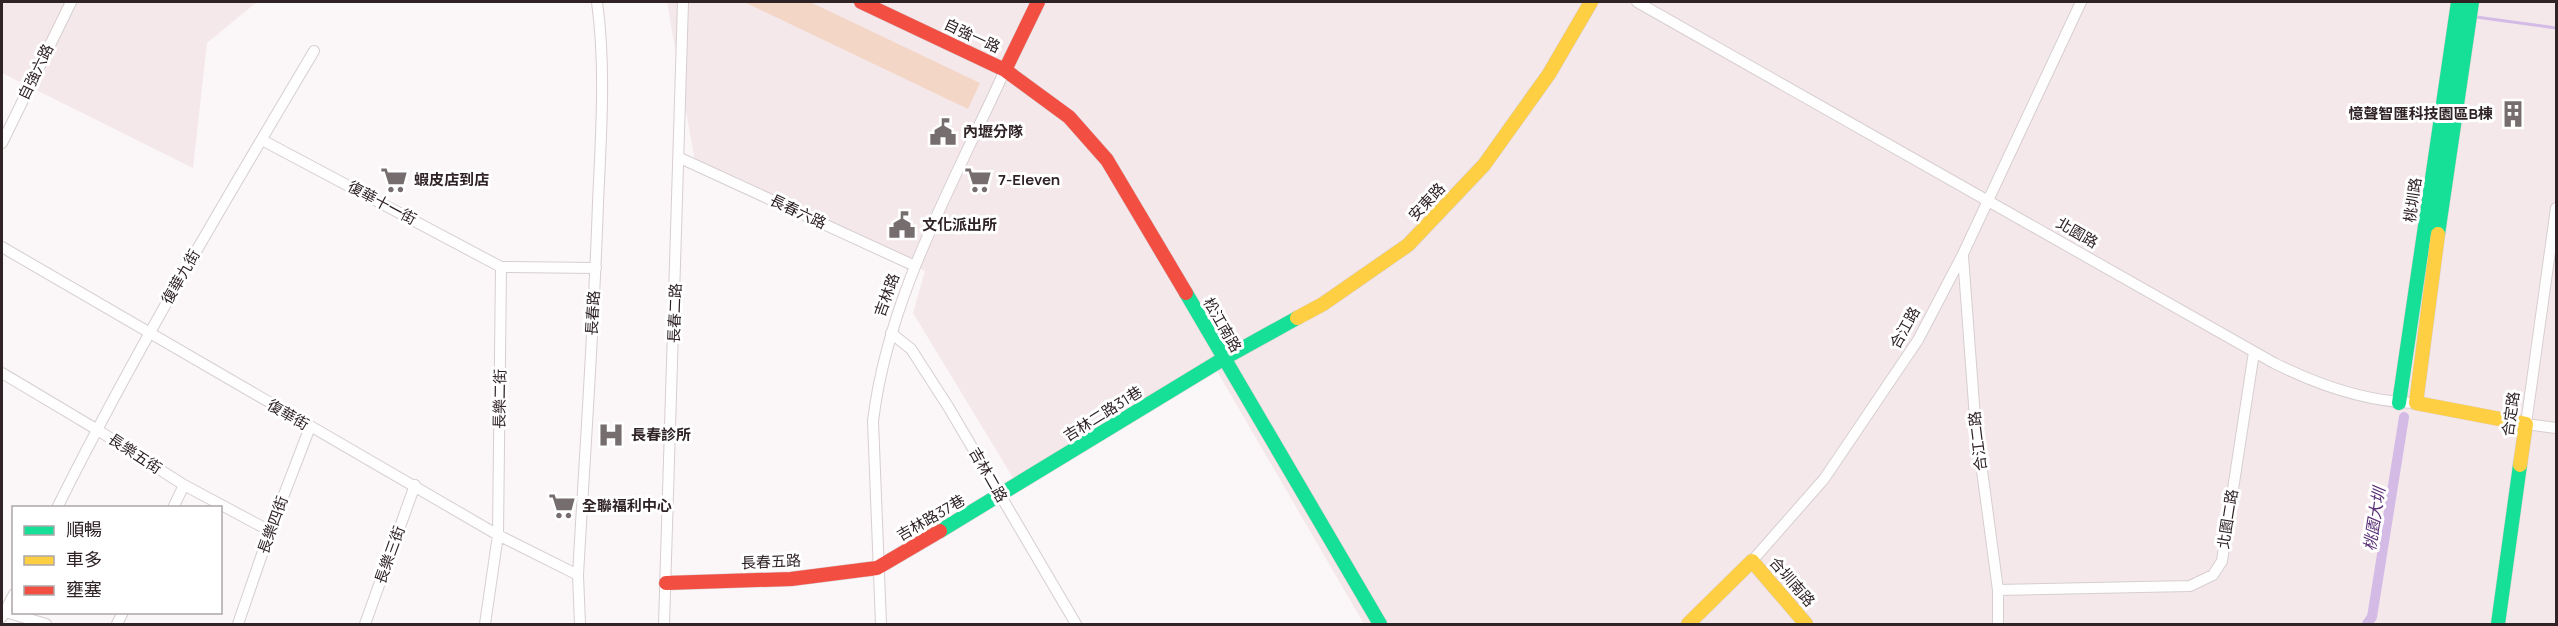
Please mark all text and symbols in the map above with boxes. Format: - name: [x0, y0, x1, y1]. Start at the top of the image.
- street label: 自強一路: [941, 13, 1004, 58]
- street label: 自強六路: [13, 40, 58, 103]
- building icon: 憶聲智匯科技園區B棟: [2498, 99, 2528, 129]
- place label: 憶聲智匯科技園區B棟: [2349, 103, 2493, 124]
- public building icon: 內壢分隊: [928, 117, 958, 147]
- place label: 內壢分隊: [963, 121, 1023, 142]
- supermarket icon: 蝦皮店到店: [379, 165, 409, 195]
- supermarket icon: 7-Eleven: [963, 165, 993, 195]
- place label: 蝦皮店到店: [414, 169, 489, 190]
- place label: 7-Eleven: [998, 169, 1060, 190]
- street label: 復華十一街: [344, 176, 420, 229]
- street label: 桃圳路: [2399, 176, 2426, 224]
- street label: 安東路: [1404, 178, 1450, 225]
- street label: 長春六路: [767, 189, 830, 234]
- public building icon: 文化派出所: [887, 210, 917, 240]
- street label: 北園路: [2053, 212, 2102, 253]
- place label: 文化派出所: [922, 214, 997, 235]
- street label: 復華九街: [156, 246, 205, 308]
- street label: 吉林路: [869, 270, 904, 320]
- street label: 長春二路: [663, 283, 686, 343]
- street label: 長春路: [581, 290, 604, 336]
- street label: 松江南路: [1198, 294, 1247, 356]
- street label: 合江路: [1884, 303, 1925, 353]
- street label: 長樂二街: [488, 369, 511, 429]
- street label: 吉林二路31巷: [1059, 381, 1146, 446]
- street label: 合定路: [2497, 390, 2524, 438]
- street label: 復華街: [264, 394, 313, 435]
- street label: 合江二路: [1963, 410, 1992, 472]
- hospital icon: 長春診所: [596, 420, 626, 450]
- place label: 長春診所: [631, 424, 691, 445]
- street label: 長樂五街: [104, 428, 166, 479]
- street label: 吉林二路: [964, 444, 1013, 506]
- water label: 桃園大圳: [2358, 484, 2390, 552]
- street label: 北園二路: [2212, 488, 2243, 550]
- street label: 吉林路37巷: [893, 490, 969, 546]
- supermarket icon: 全聯福利中心: [547, 491, 577, 521]
- street label: 長樂四街: [252, 493, 293, 557]
- place label: 全聯福利中心: [582, 495, 672, 516]
- legend: [12, 506, 222, 614]
- text: 順暢: [66, 517, 102, 541]
- street label: 長樂三街: [369, 523, 410, 587]
- text: 車多: [66, 547, 102, 571]
- street label: 長春五路: [740, 549, 801, 574]
- street label: 合圳南路: [1765, 552, 1820, 611]
- text: 壅塞: [66, 577, 102, 601]

